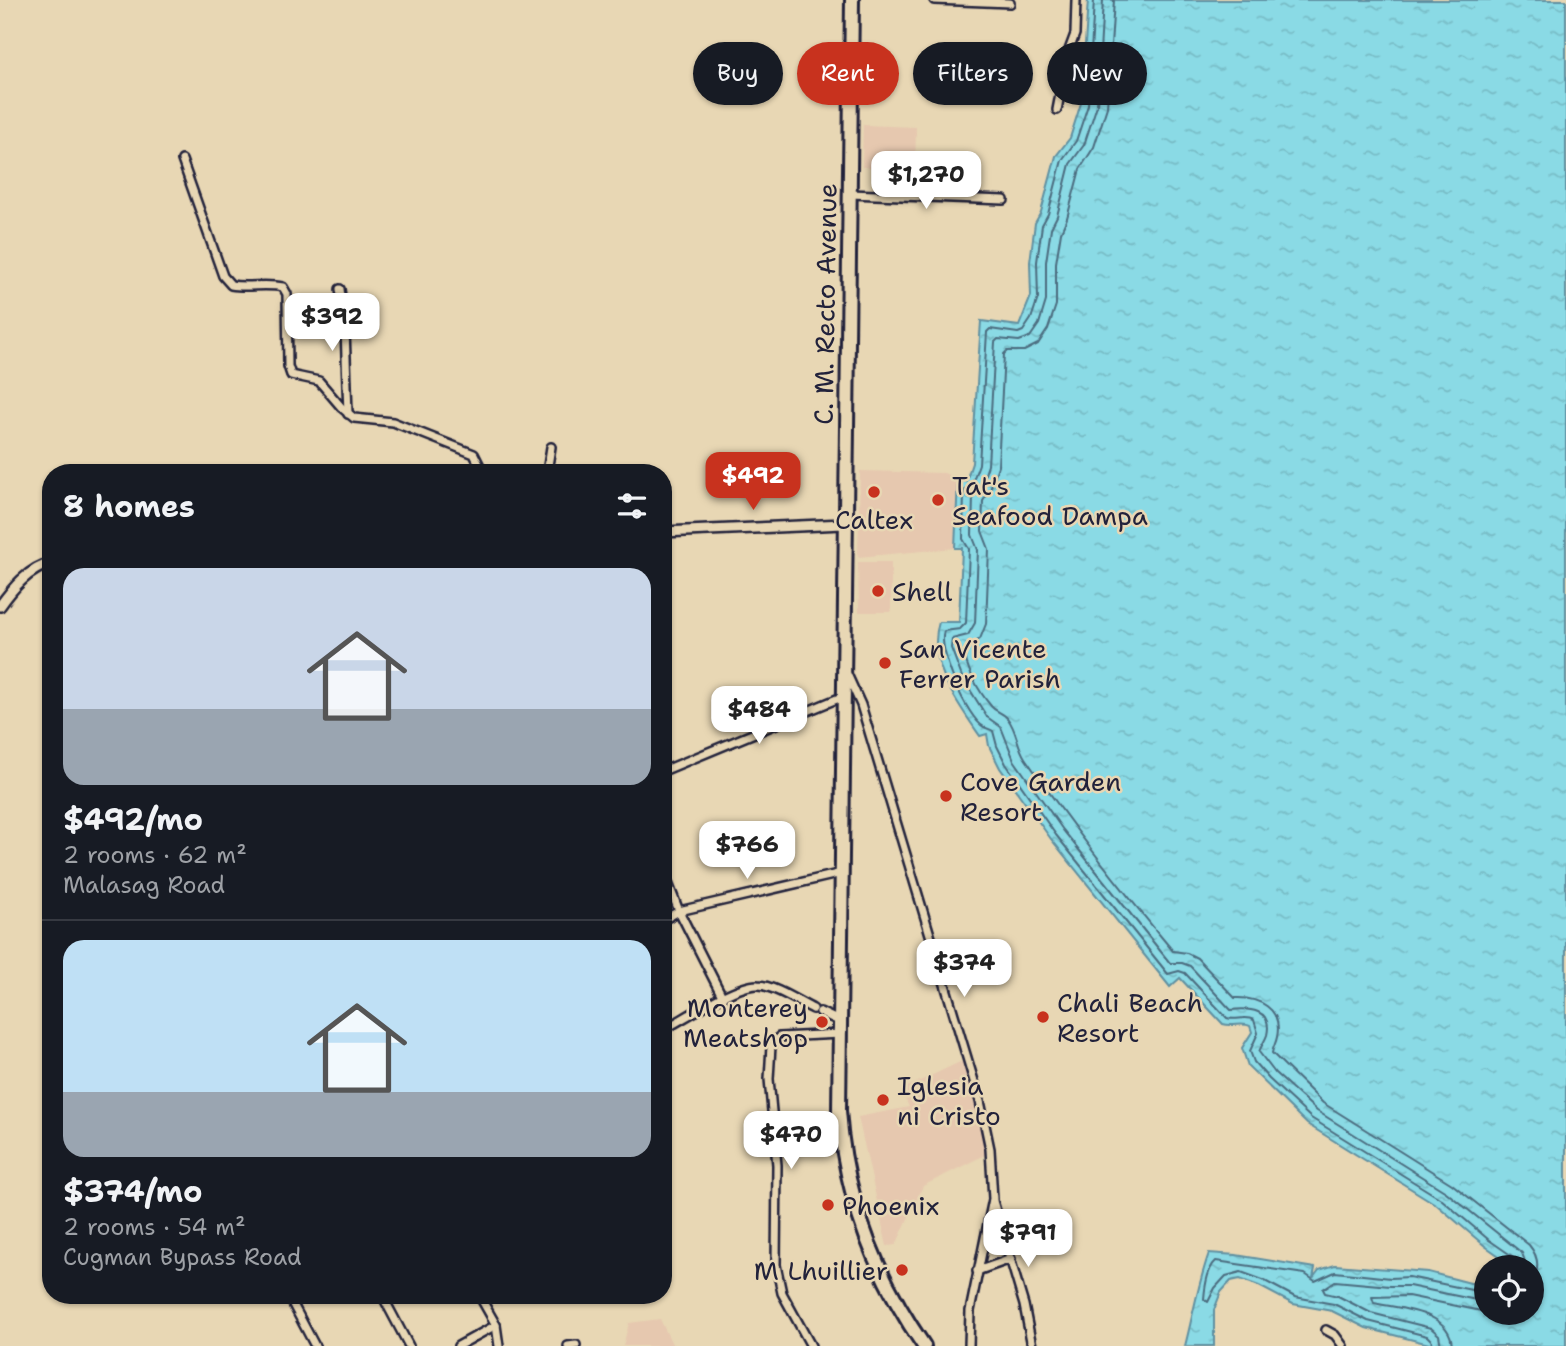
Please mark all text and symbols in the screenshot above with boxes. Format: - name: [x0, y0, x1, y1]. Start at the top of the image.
- chip: Buy: [693, 42, 783, 105]
- chip: Rent: [797, 42, 899, 105]
- chip: Filters: [913, 42, 1033, 105]
- chip: New: [1047, 42, 1147, 105]
- pin: $1,270: [869, 152, 983, 211]
- text: $1,270: [887, 159, 965, 189]
- street label: C. M. Recto Avenue: [805, 183, 845, 425]
- pin: $392: [291, 294, 373, 353]
- text: $392: [301, 301, 363, 331]
- pin: $492: [712, 452, 794, 512]
- text: $492: [722, 460, 784, 490]
- place label: Tat's Seafood Dampa: [952, 468, 1148, 533]
- marker: Caltex: [866, 484, 882, 500]
- text: 8 homes: [63, 486, 195, 527]
- icon: filters: [613, 487, 651, 525]
- marker: Tat's Seafood Dampa: [930, 492, 946, 508]
- place label: Caltex: [835, 502, 913, 537]
- place label: Shell: [892, 574, 953, 609]
- marker: Shell: [870, 583, 886, 599]
- icon: home: [294, 613, 420, 739]
- place label: San Vicente Ferrer Parish: [899, 631, 1061, 696]
- marker: San Vicente Ferrer Parish: [877, 655, 893, 671]
- pin: $484: [718, 686, 800, 746]
- text: $484: [727, 694, 791, 724]
- place label: Cove Garden Resort: [960, 764, 1121, 829]
- marker: Cove Garden Resort: [938, 788, 954, 804]
- text: $492/mo: [63, 799, 203, 840]
- pin: $766: [706, 822, 788, 881]
- text: $766: [715, 829, 779, 859]
- text: 2 rooms · 62 m²: [63, 840, 247, 870]
- text: Malasag Road: [63, 870, 225, 900]
- pin: $374: [923, 940, 1005, 999]
- text: $374: [933, 947, 995, 977]
- icon: home: [294, 985, 420, 1111]
- place label: Chali Beach Resort: [1057, 985, 1203, 1050]
- place label: Monterey Meatshop: [683, 990, 808, 1055]
- marker: Chali Beach Resort: [1035, 1009, 1051, 1025]
- marker: Monterey Meatshop: [814, 1014, 830, 1030]
- place label: Iglesia ni Cristo: [897, 1068, 1001, 1133]
- marker: Iglesia ni Cristo: [875, 1092, 891, 1108]
- pin: $470: [750, 1112, 832, 1171]
- text: $470: [760, 1119, 822, 1149]
- text: $374/mo: [63, 1171, 202, 1212]
- place label: Phoenix: [842, 1188, 939, 1223]
- marker: Phoenix: [820, 1197, 836, 1213]
- pin: $791: [987, 1210, 1069, 1269]
- text: 2 rooms · 54 m²: [63, 1212, 246, 1242]
- text: $791: [999, 1217, 1057, 1247]
- text: Cugman Bypass Road: [63, 1242, 302, 1272]
- place label: M Lhuillier: [754, 1253, 888, 1288]
- map controls: [1474, 1255, 1544, 1325]
- button: locate: [1474, 1255, 1544, 1325]
- marker: M Lhuillier: [894, 1262, 910, 1278]

